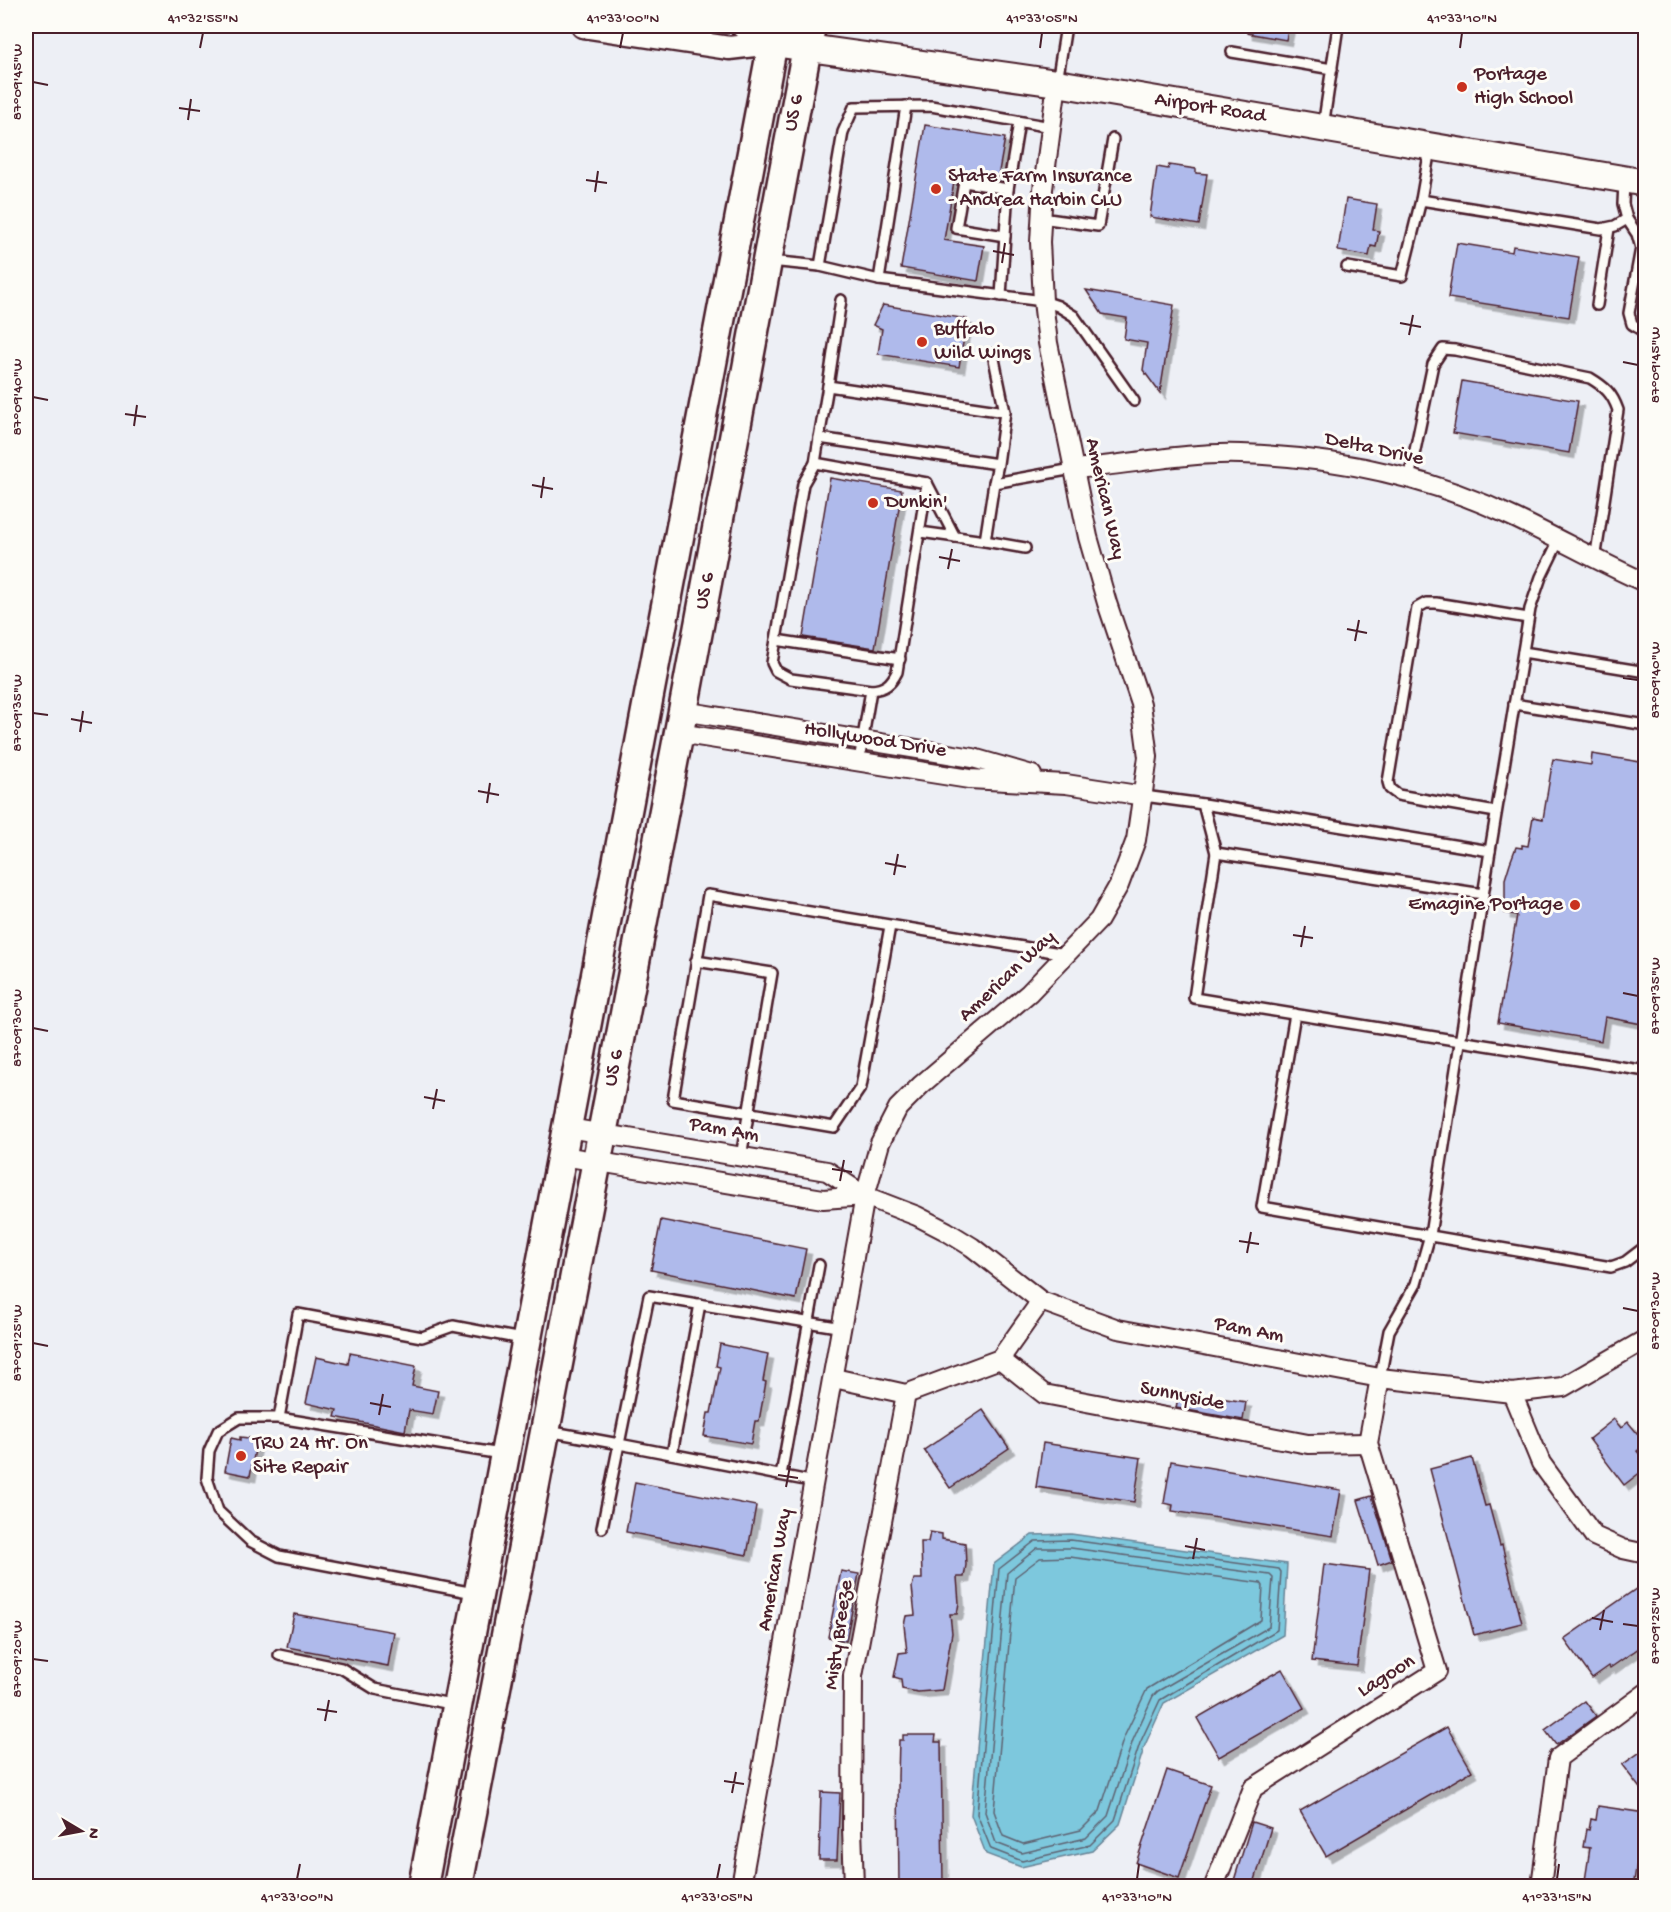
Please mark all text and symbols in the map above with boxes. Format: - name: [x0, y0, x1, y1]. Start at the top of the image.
- text: 41°32'55"N: [168, 10, 239, 28]
- text: 41°33'00"N: [587, 10, 659, 28]
- text: 41°33'05"N: [1006, 10, 1078, 28]
- text: 41°33'10"N: [1427, 10, 1497, 28]
- text: 87°09'45"W: [9, 43, 27, 120]
- place label: Portage High School: [1473, 63, 1573, 112]
- marker: Portage High School: [1455, 80, 1469, 94]
- street label: Airport Road: [1153, 88, 1269, 130]
- street label: US 6: [779, 92, 811, 134]
- place label: State Farm Insurance - Andrea Harbin CLU: [948, 165, 1133, 214]
- marker: State Farm Insurance - Andrea Harbin CLU: [929, 182, 943, 196]
- place label: Buffalo Wild Wings: [933, 318, 1032, 367]
- text: 87°09'45"W: [1647, 326, 1665, 403]
- marker: Buffalo Wild Wings: [915, 335, 929, 349]
- text: 87°09'40"W: [9, 358, 27, 436]
- street label: Delta Drive: [1320, 427, 1427, 473]
- street label: American Way: [1078, 436, 1130, 562]
- place label: Dunkin': [883, 491, 948, 516]
- marker: Dunkin': [866, 496, 880, 510]
- street label: US 6: [690, 570, 722, 612]
- text: 87°09'40"W: [1647, 641, 1665, 719]
- text: 87°09'35"W: [9, 674, 27, 752]
- street label: Hollywood Drive: [802, 717, 949, 765]
- place label: Emagine Portage: [1408, 893, 1564, 918]
- marker: Emagine Portage: [1568, 898, 1582, 912]
- street label: American Way: [954, 926, 1062, 1028]
- text: 87°09'35"W: [1647, 957, 1665, 1035]
- text: 87°09'30"W: [9, 989, 27, 1067]
- street label: US 6: [599, 1047, 631, 1089]
- street label: Pam Am: [686, 1112, 761, 1149]
- text: 87°09'30"W: [1647, 1272, 1665, 1350]
- text: 87°09'25"W: [9, 1304, 27, 1381]
- street label: Pam Am: [1211, 1312, 1286, 1350]
- street label: Sunnyside: [1138, 1377, 1227, 1418]
- place label: TRU 24 Hr. On Site Repair: [252, 1432, 368, 1481]
- marker: TRU 24 Hr. On Site Repair: [234, 1449, 248, 1463]
- street label: American Way: [753, 1507, 799, 1633]
- street label: Misty Breeze: [820, 1577, 860, 1692]
- text: 87°09'25"W: [1647, 1587, 1665, 1664]
- text: 87°09'20"W: [9, 1620, 27, 1698]
- street label: Lagoon: [1354, 1650, 1420, 1704]
- north arrow: [51, 1801, 111, 1861]
- text: N: [82, 1826, 103, 1840]
- text: 41°33'00"N: [261, 1889, 333, 1907]
- text: 41°33'05"N: [681, 1889, 753, 1907]
- text: 41°33'10"N: [1102, 1889, 1172, 1907]
- text: 41°33'15"N: [1522, 1889, 1592, 1907]

